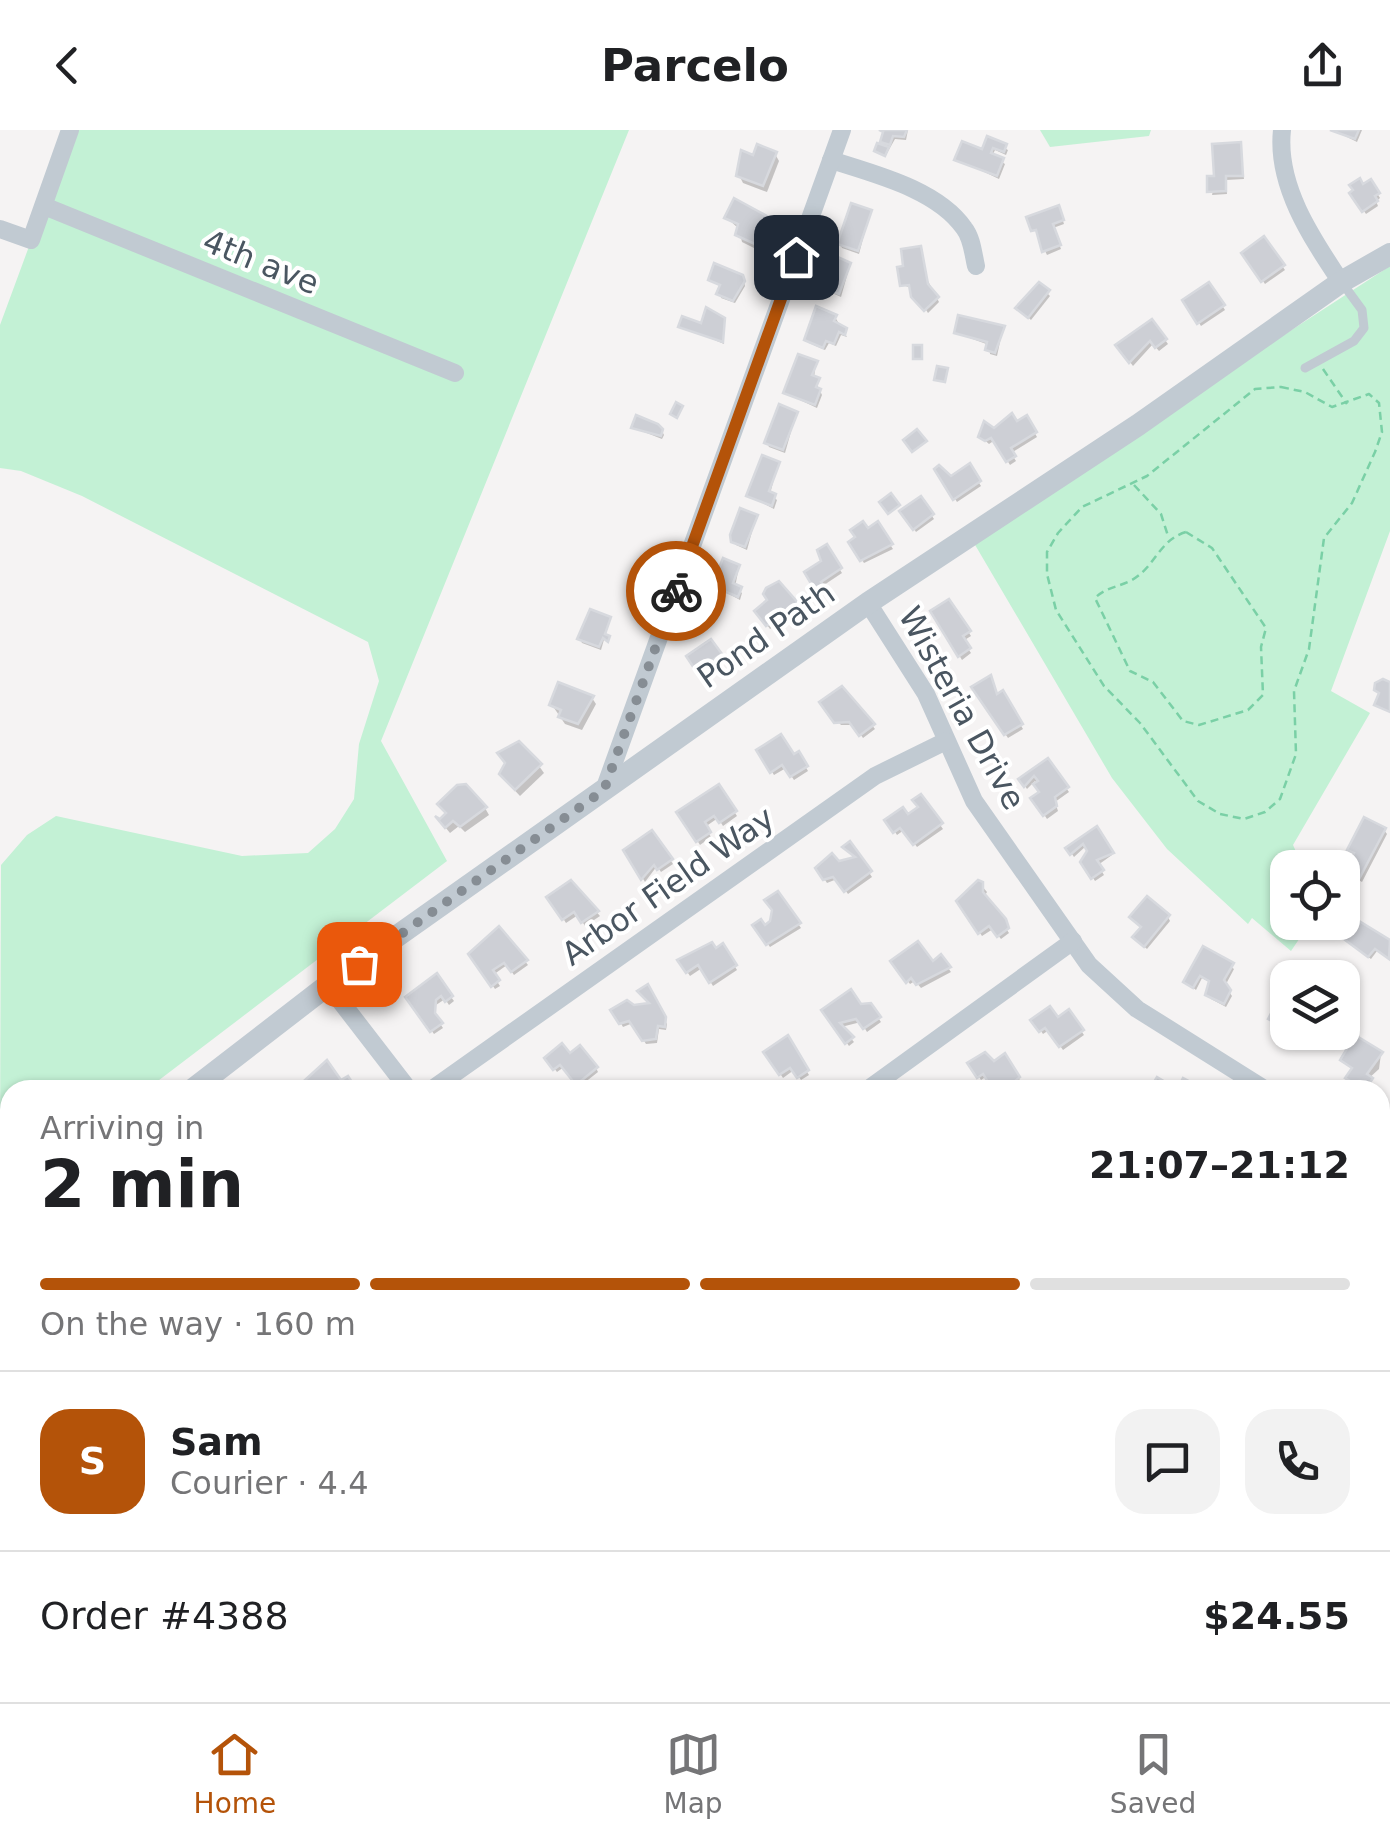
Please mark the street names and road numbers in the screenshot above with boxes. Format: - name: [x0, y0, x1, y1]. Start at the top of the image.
- street label: 4th ave: [198, 222, 324, 302]
- street label: Pond Path: [690, 574, 842, 696]
- street label: Wisteria Drive: [891, 600, 1033, 816]
- street label: Arbor Field Way: [555, 799, 781, 973]

